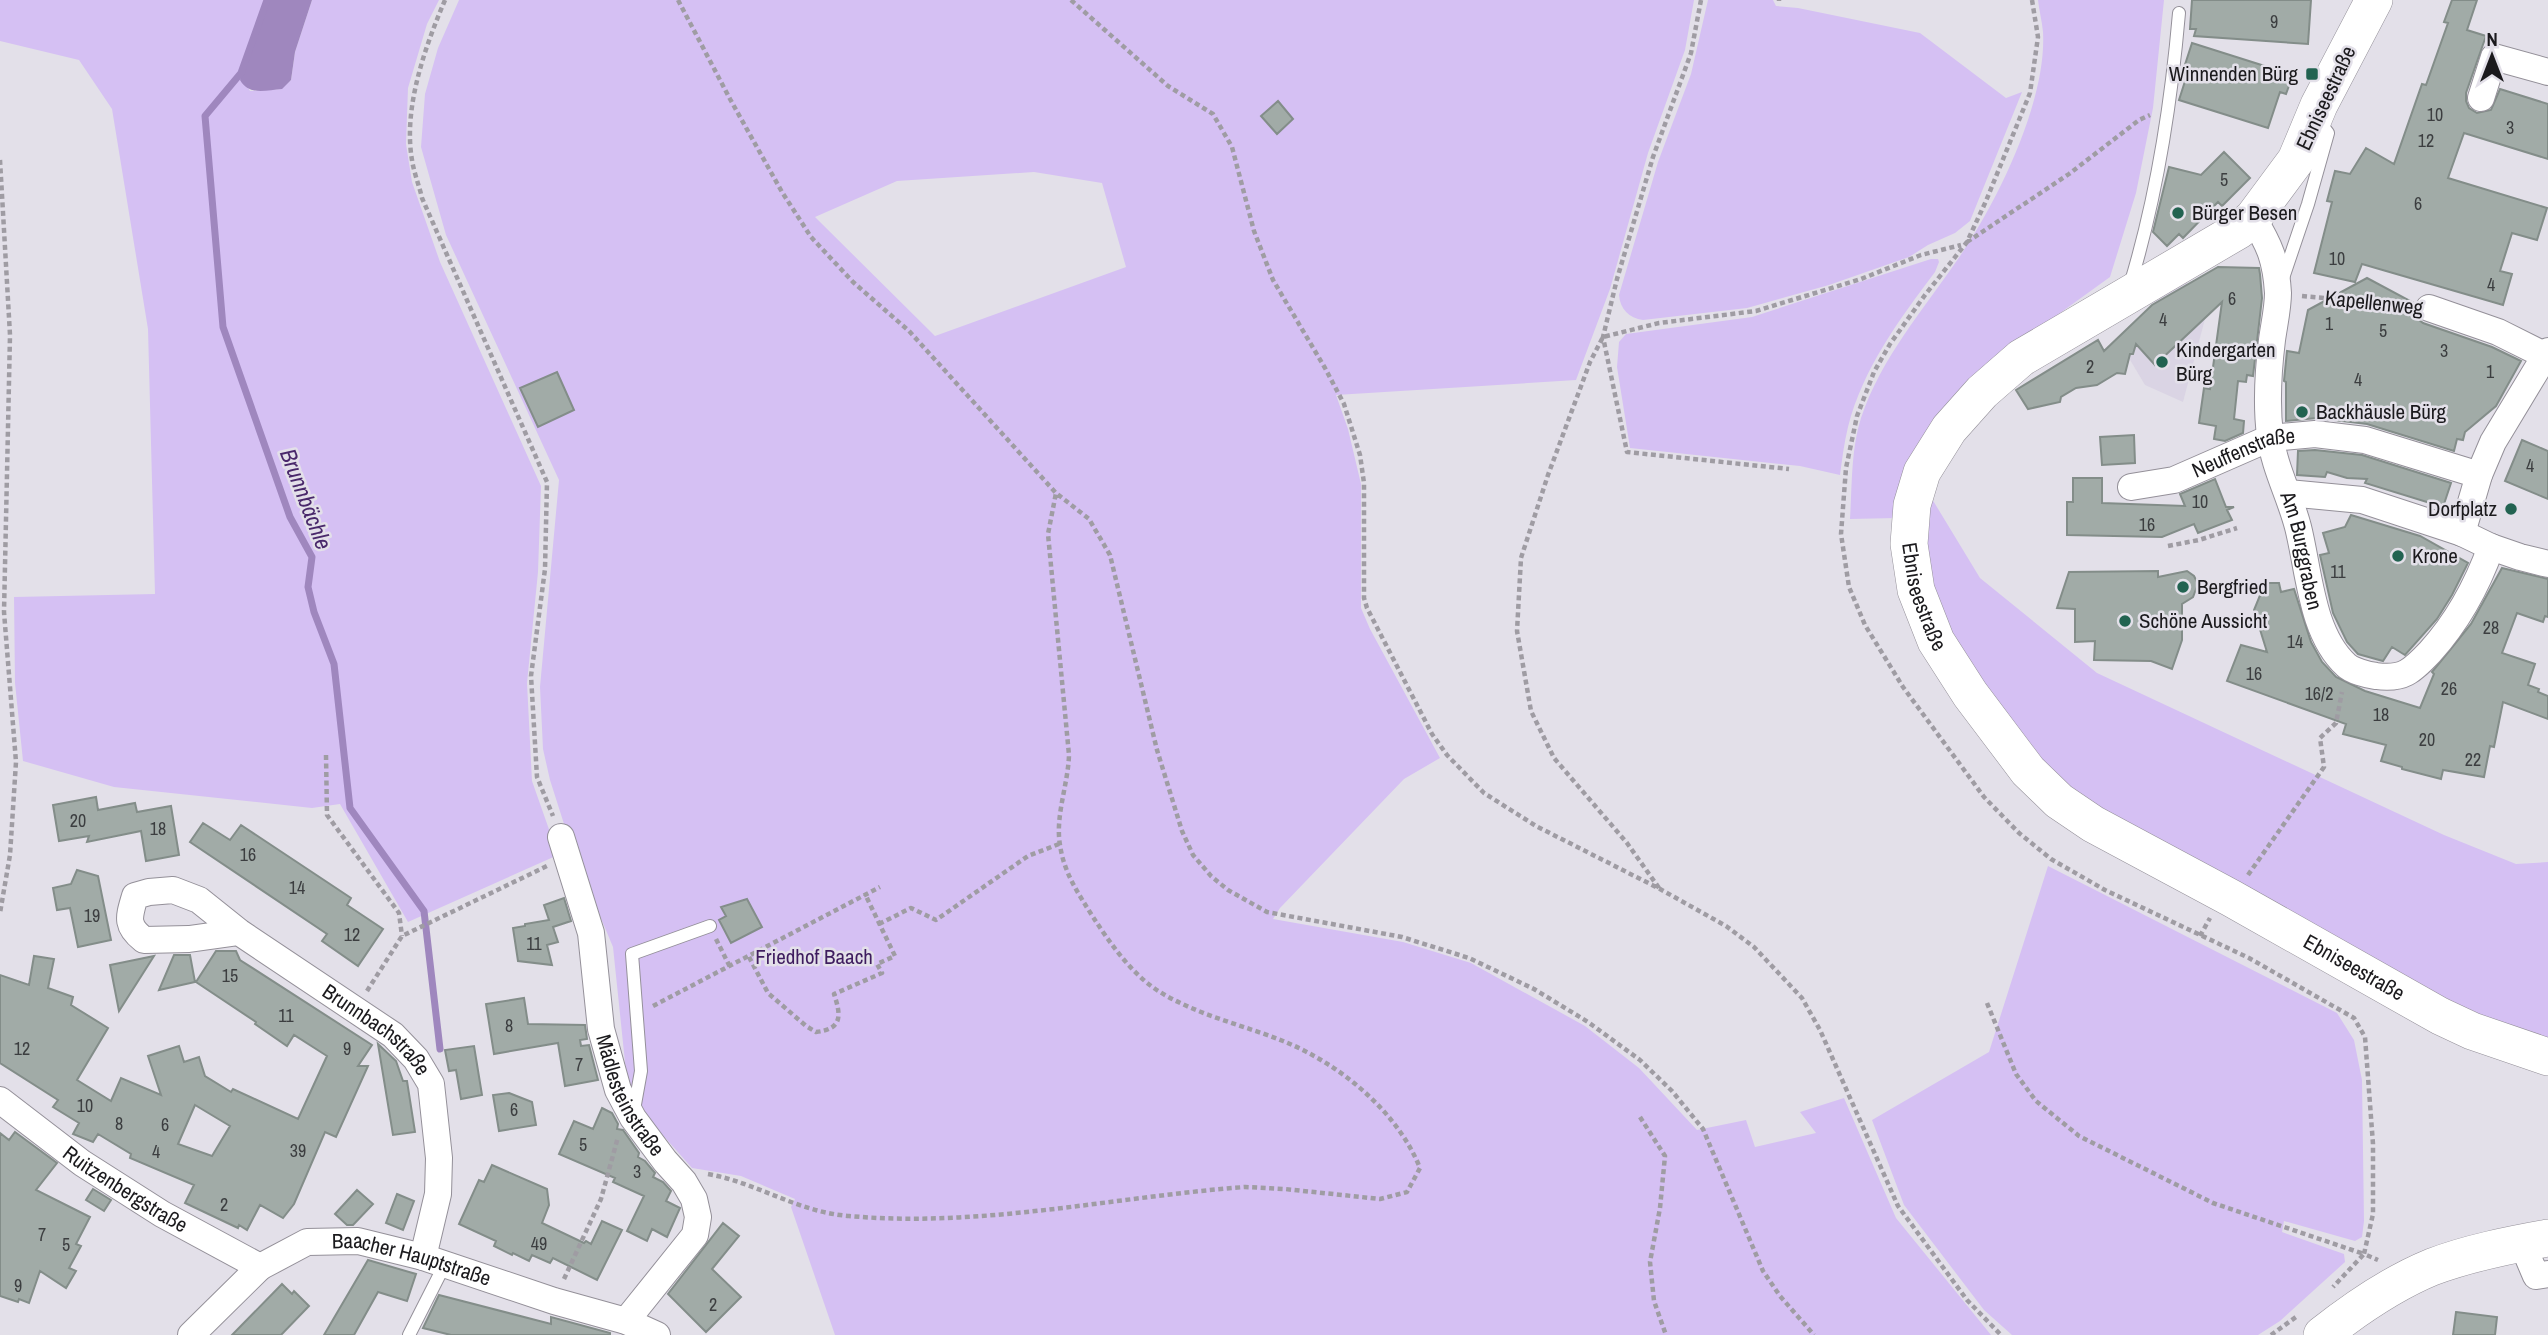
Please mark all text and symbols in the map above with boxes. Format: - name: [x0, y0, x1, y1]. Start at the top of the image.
- house number: 9: [2270, 9, 2278, 34]
- north arrow: [2457, 21, 2527, 91]
- text: N: [2486, 26, 2498, 52]
- street label: Ebniseestraße: [2289, 41, 2362, 155]
- place label: Winnenden Bürg: [2169, 59, 2298, 88]
- marker: Winnenden Bürg: [2304, 66, 2320, 82]
- house number: 10: [2427, 102, 2443, 127]
- house number: 3: [2506, 115, 2514, 140]
- house number: 12: [2418, 128, 2434, 153]
- house number: 5: [2220, 167, 2228, 192]
- house number: 6: [2414, 191, 2422, 216]
- place label: Bürger Besen: [2192, 198, 2297, 227]
- marker: Bürger Besen: [2170, 205, 2186, 221]
- house number: 10: [2329, 246, 2345, 271]
- house number: 4: [2487, 272, 2495, 297]
- street label: Kapellenweg: [2324, 283, 2425, 322]
- house number: 6: [2228, 286, 2236, 311]
- house number: 4: [2159, 307, 2167, 332]
- house number: 1: [2325, 311, 2334, 336]
- house number: 5: [2379, 318, 2387, 343]
- place label: Kindergarten Bürg: [2176, 335, 2276, 388]
- house number: 3: [2440, 338, 2448, 363]
- house number: 2: [2086, 354, 2094, 379]
- marker: Kindergarten Bürg: [2154, 354, 2170, 370]
- house number: 1: [2486, 359, 2495, 384]
- house number: 4: [2354, 367, 2362, 392]
- place label: Backhäusle Bürg: [2316, 397, 2447, 426]
- marker: Backhäusle Bürg: [2294, 404, 2310, 420]
- street label: Neuffenstraße: [2187, 421, 2296, 484]
- water label: Brunnbächle: [273, 444, 340, 554]
- house number: 4: [2526, 453, 2534, 478]
- street label: Am Burggraben: [2273, 486, 2330, 613]
- house number: 10: [2192, 489, 2208, 514]
- place label: Dorfplatz: [2428, 494, 2497, 523]
- marker: Dorfplatz: [2503, 501, 2519, 517]
- house number: 16: [2139, 512, 2155, 537]
- street label: Ebniseestraße: [1895, 540, 1954, 657]
- place label: Krone: [2412, 541, 2458, 570]
- marker: Krone: [2390, 548, 2406, 564]
- house number: 11: [2330, 559, 2346, 584]
- place label: Bergfried: [2197, 572, 2268, 601]
- marker: Bergfried: [2175, 579, 2191, 595]
- place label: Schöne Aussicht: [2139, 606, 2268, 635]
- marker: Schöne Aussicht: [2117, 613, 2133, 629]
- house number: 28: [2483, 615, 2499, 640]
- house number: 14: [2287, 629, 2303, 654]
- house number: 16: [2246, 661, 2262, 686]
- house number: 26: [2441, 676, 2457, 701]
- house number: 16/2: [2305, 681, 2333, 706]
- house number: 18: [2373, 702, 2389, 727]
- house number: 20: [2419, 727, 2435, 752]
- house number: 22: [2465, 747, 2481, 772]
- house number: 20: [70, 808, 86, 833]
- house number: 18: [150, 816, 166, 841]
- house number: 16: [240, 842, 256, 867]
- house number: 14: [289, 875, 305, 900]
- house number: 19: [84, 903, 100, 928]
- house number: 12: [344, 922, 360, 947]
- street label: Ebniseestraße: [2298, 927, 2410, 1007]
- house number: 11: [526, 931, 542, 956]
- park label: Friedhof Baach: [755, 942, 873, 971]
- house number: 15: [222, 963, 238, 988]
- street label: Brunnbachstraße: [317, 977, 437, 1081]
- house number: 11: [278, 1003, 294, 1028]
- house number: 8: [505, 1013, 513, 1038]
- street label: Mädlesteinstraße: [589, 1031, 672, 1162]
- house number: 12: [14, 1036, 30, 1061]
- house number: 9: [343, 1036, 351, 1061]
- house number: 7: [575, 1052, 583, 1077]
- house number: 10: [77, 1093, 93, 1118]
- house number: 6: [510, 1097, 518, 1122]
- house number: 8: [115, 1111, 123, 1136]
- house number: 6: [161, 1112, 169, 1137]
- house number: 5: [579, 1132, 587, 1157]
- street label: Ruitzenbergstraße: [57, 1138, 193, 1239]
- house number: 39: [290, 1138, 306, 1163]
- house number: 4: [152, 1139, 160, 1164]
- house number: 3: [633, 1159, 641, 1184]
- house number: 2: [220, 1192, 228, 1217]
- house number: 7: [38, 1222, 46, 1247]
- street label: Baacher Hauptstraße: [332, 1226, 495, 1293]
- house number: 49: [531, 1231, 547, 1256]
- house number: 5: [62, 1232, 70, 1257]
- house number: 9: [14, 1273, 22, 1298]
- house number: 2: [709, 1292, 717, 1317]

